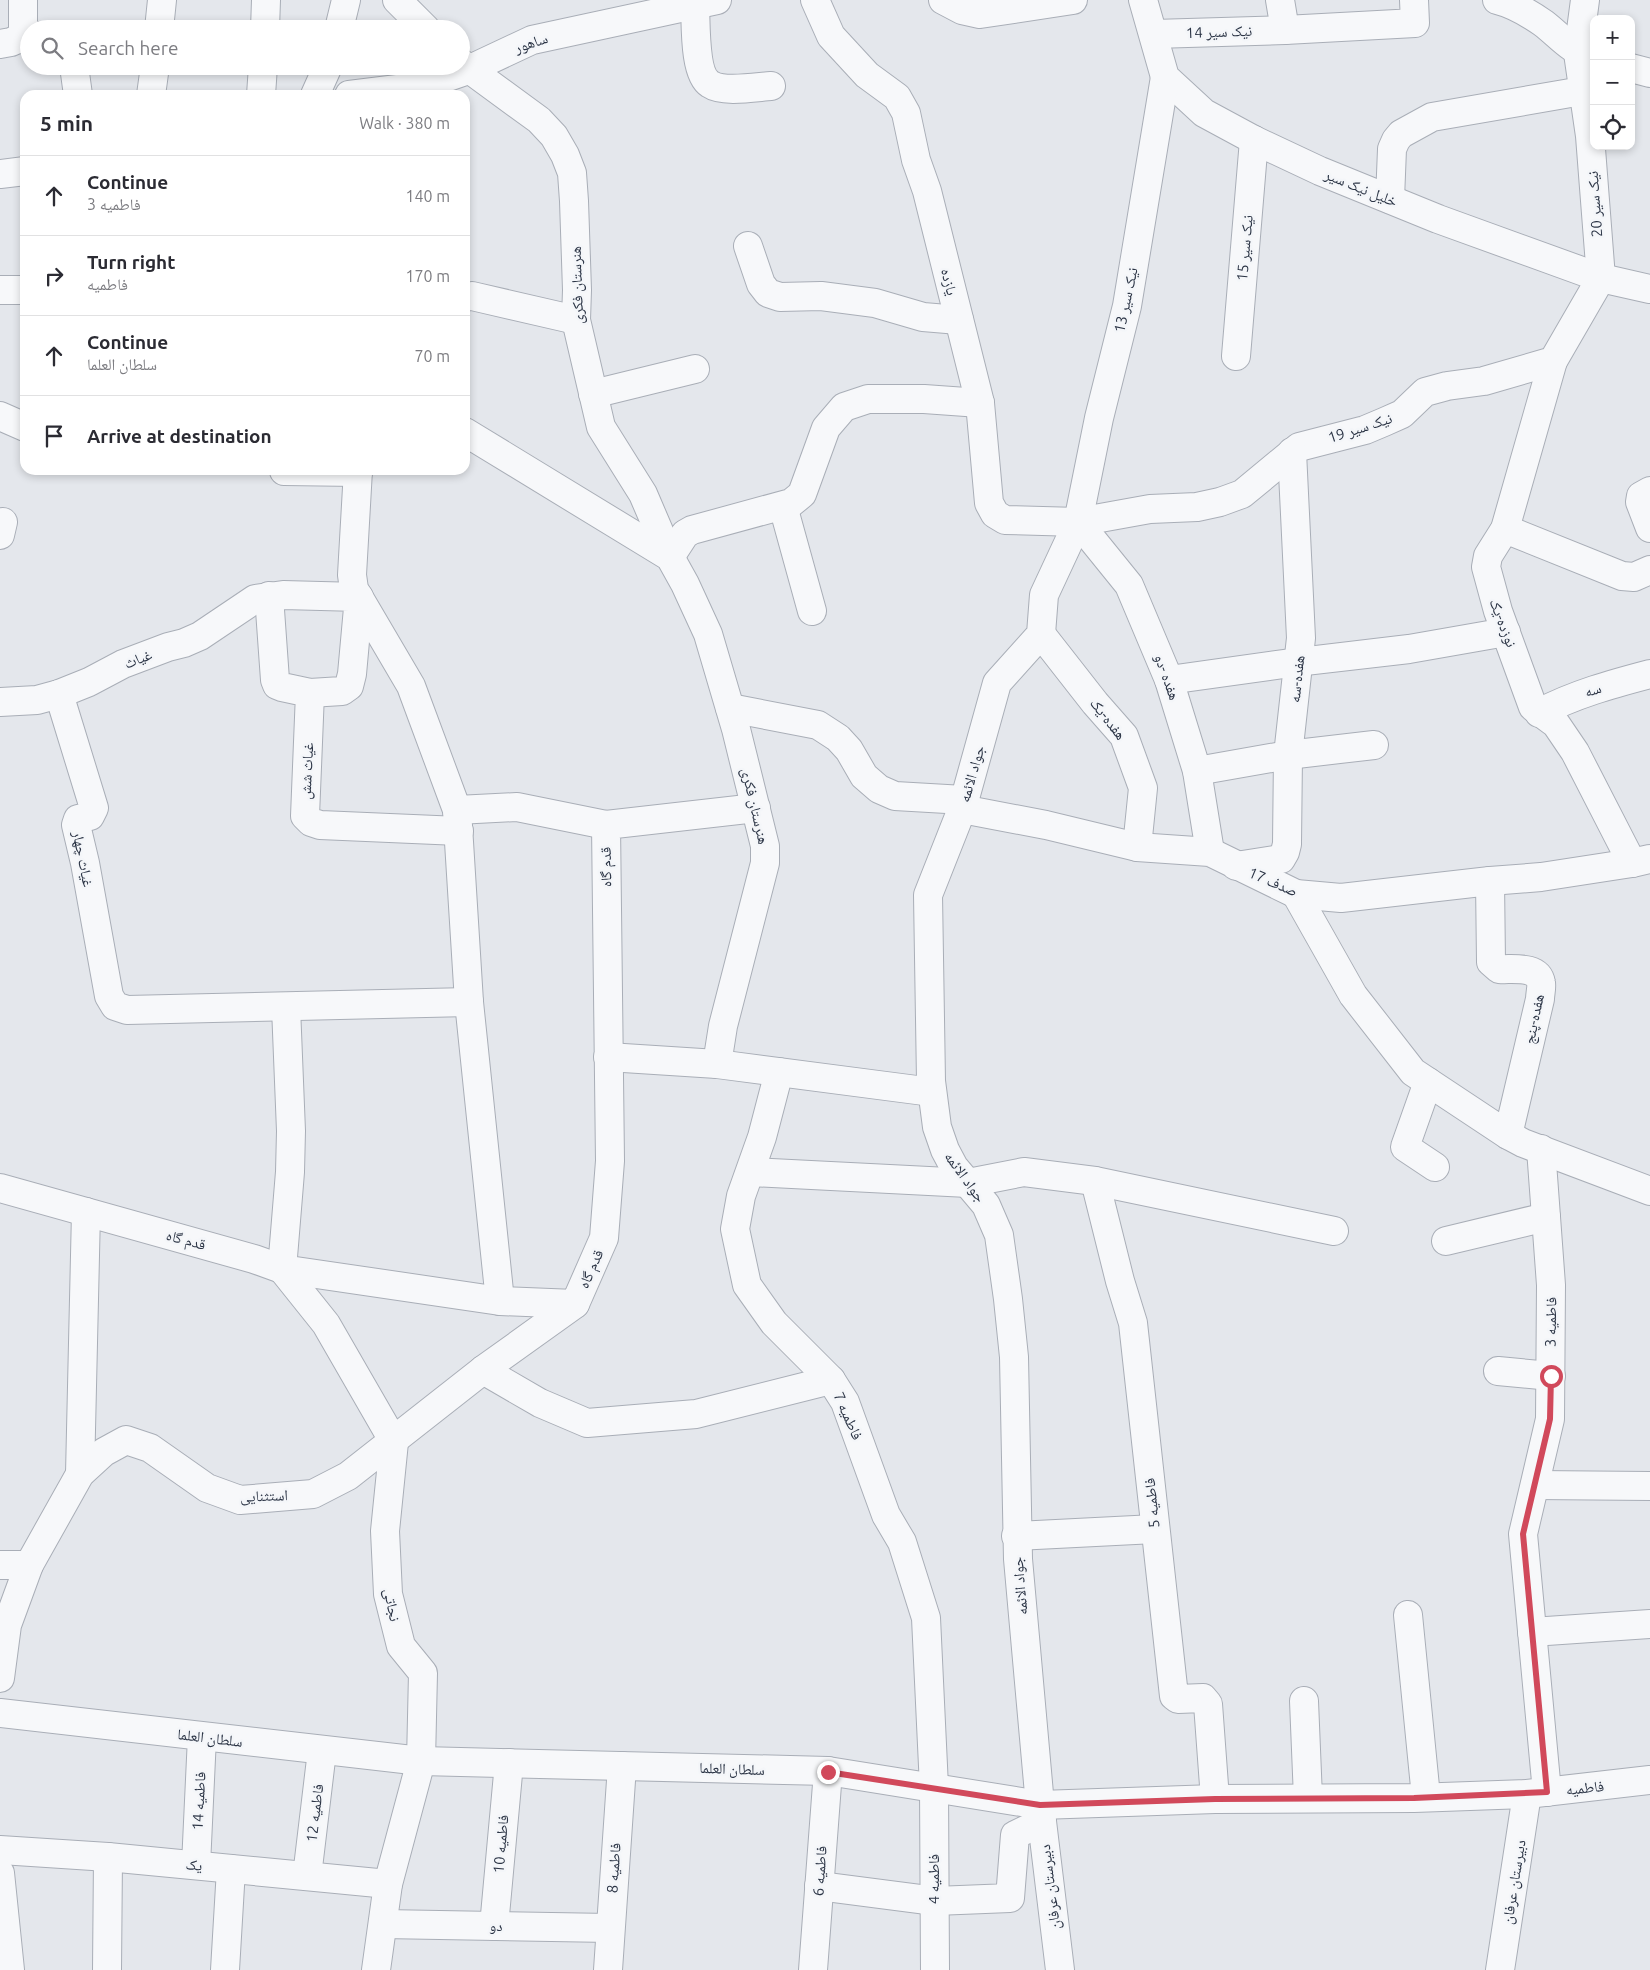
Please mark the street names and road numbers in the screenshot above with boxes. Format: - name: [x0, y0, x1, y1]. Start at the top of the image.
- street label: نیک سیر 14: [1186, 22, 1252, 42]
- street label: ساهور: [511, 29, 550, 57]
- street label: خلیل نیک سیر: [1321, 165, 1400, 212]
- street label: نیک سیر 20: [1584, 170, 1606, 238]
- street label: نیک سیر 15: [1233, 214, 1257, 282]
- street label: هنرستان فکری: [567, 246, 588, 324]
- street label: نیک سیر 13: [1110, 266, 1142, 334]
- street label: یازده: [937, 267, 961, 298]
- street label: نیک سیر 19: [1326, 409, 1394, 447]
- street label: نوزده-یک: [1486, 596, 1520, 650]
- street label: غیاث: [121, 645, 155, 672]
- street label: هفده -دو: [1150, 652, 1184, 702]
- street label: هفده-سه: [1286, 654, 1307, 704]
- street label: سه: [1582, 679, 1604, 700]
- street label: هفده-یک: [1087, 695, 1130, 743]
- street label: غیاث شش: [297, 742, 318, 800]
- street label: جواد الائمه: [955, 743, 989, 804]
- street label: هنرستان فکری: [736, 766, 773, 846]
- street label: غیاث چهار: [69, 829, 97, 889]
- street label: قدم گاه: [597, 847, 616, 887]
- street label: صدف 17: [1246, 864, 1300, 900]
- street label: هفده-پنج: [1520, 992, 1549, 1046]
- street label: جواد الائمه: [941, 1148, 990, 1206]
- street label: قدم گاه: [164, 1226, 208, 1255]
- street label: قدم گاه: [575, 1247, 608, 1291]
- street label: فاطمیه 3: [1542, 1297, 1560, 1347]
- street label: فاطمیه 7: [830, 1389, 866, 1442]
- street label: فاطمیه 5: [1140, 1477, 1163, 1529]
- street label: استثنایی: [240, 1486, 288, 1507]
- street label: جواد الائمه: [1008, 1556, 1032, 1616]
- street label: نجاتی: [379, 1587, 404, 1623]
- street label: سلطان العلما: [176, 1725, 244, 1752]
- street label: سلطان العلما: [699, 1759, 765, 1780]
- street label: فاطمیه 14: [188, 1771, 209, 1831]
- street label: فاطمیه: [1565, 1777, 1605, 1798]
- street label: فاطمیه 12: [302, 1783, 327, 1843]
- street label: فاطمیه 10: [489, 1814, 512, 1874]
- street label: دبیرستان عرفان: [1498, 1838, 1531, 1926]
- street label: فاطمیه 8: [603, 1842, 624, 1894]
- street label: دبیرستان عرفان: [1036, 1843, 1065, 1931]
- street label: فاطمیه 6: [809, 1845, 830, 1897]
- street label: فاطمیه 4: [925, 1854, 942, 1904]
- street label: یک: [185, 1855, 203, 1874]
- street label: دو: [489, 1917, 503, 1935]

